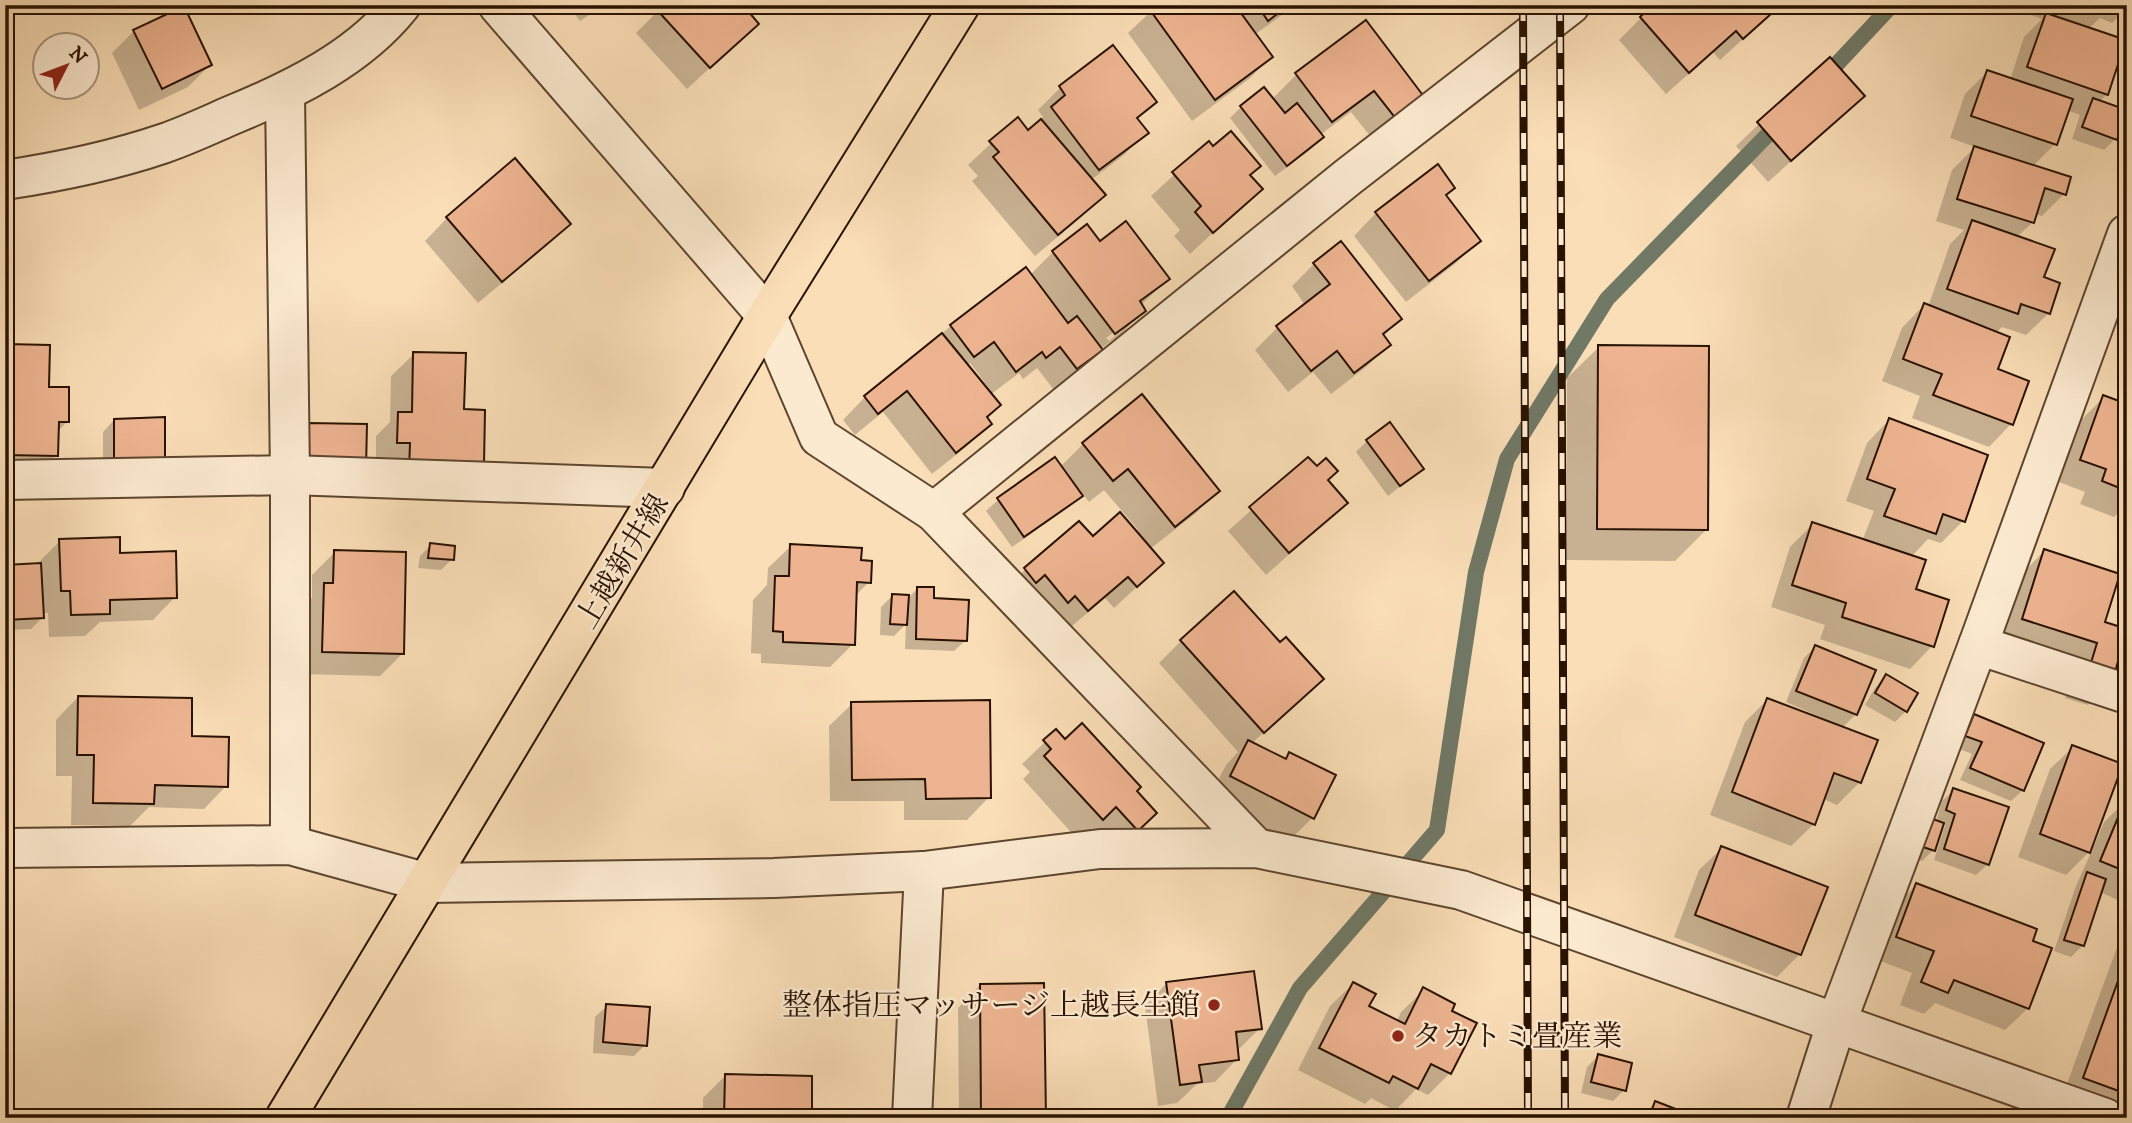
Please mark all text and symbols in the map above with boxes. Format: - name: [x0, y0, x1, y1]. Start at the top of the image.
- north arrow: [32, 32, 102, 102]
- text: N: [64, 42, 92, 69]
- street label: 上越新井線: [569, 488, 678, 636]
- place label: 整体指圧マッサージ上越長生館: [782, 988, 1200, 1025]
- marker: 整体指圧マッサージ上越長生館: [1206, 997, 1222, 1013]
- place label: タカトミ畳産業: [1412, 1019, 1622, 1056]
- marker: タカトミ畳産業: [1390, 1028, 1406, 1044]

